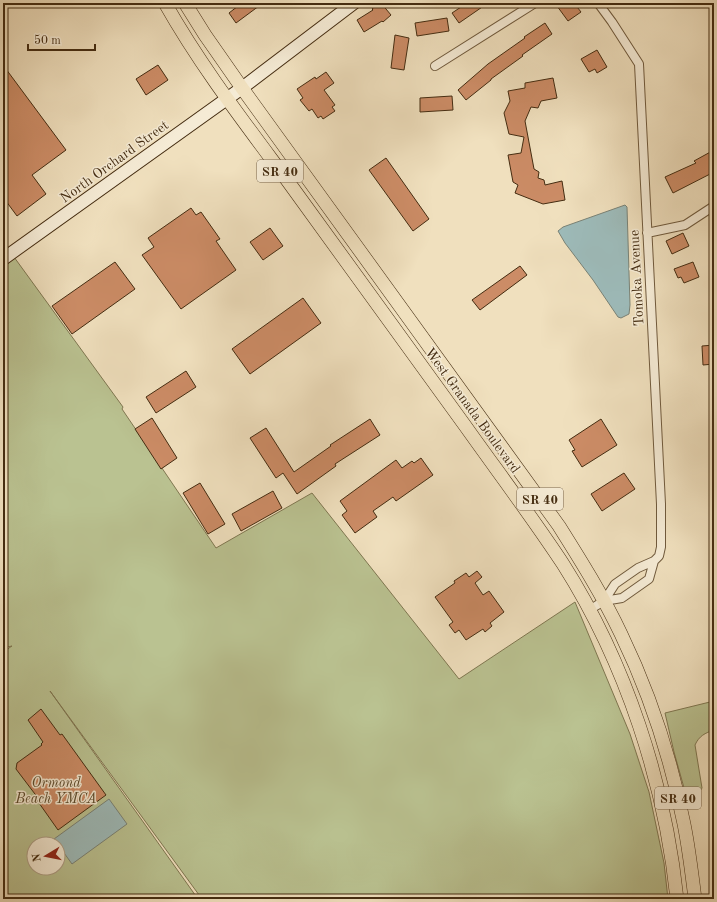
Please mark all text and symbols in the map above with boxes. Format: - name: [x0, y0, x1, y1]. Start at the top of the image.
- scale bar: [28, 26, 95, 52]
- text: 50 m: [34, 34, 61, 47]
- street label: North Orchard Street: [58, 118, 171, 206]
- road number: SR 40: [257, 160, 303, 182]
- street label: Tomoka Avenue: [627, 229, 647, 327]
- street label: West Granada Boulevard: [422, 345, 522, 476]
- road number: SR 40: [517, 488, 563, 510]
- park label: Ormond Beach YMCA: [14, 776, 97, 806]
- road number: SR 40: [655, 787, 701, 809]
- north arrow: [26, 836, 66, 876]
- text: N: [31, 852, 44, 863]

